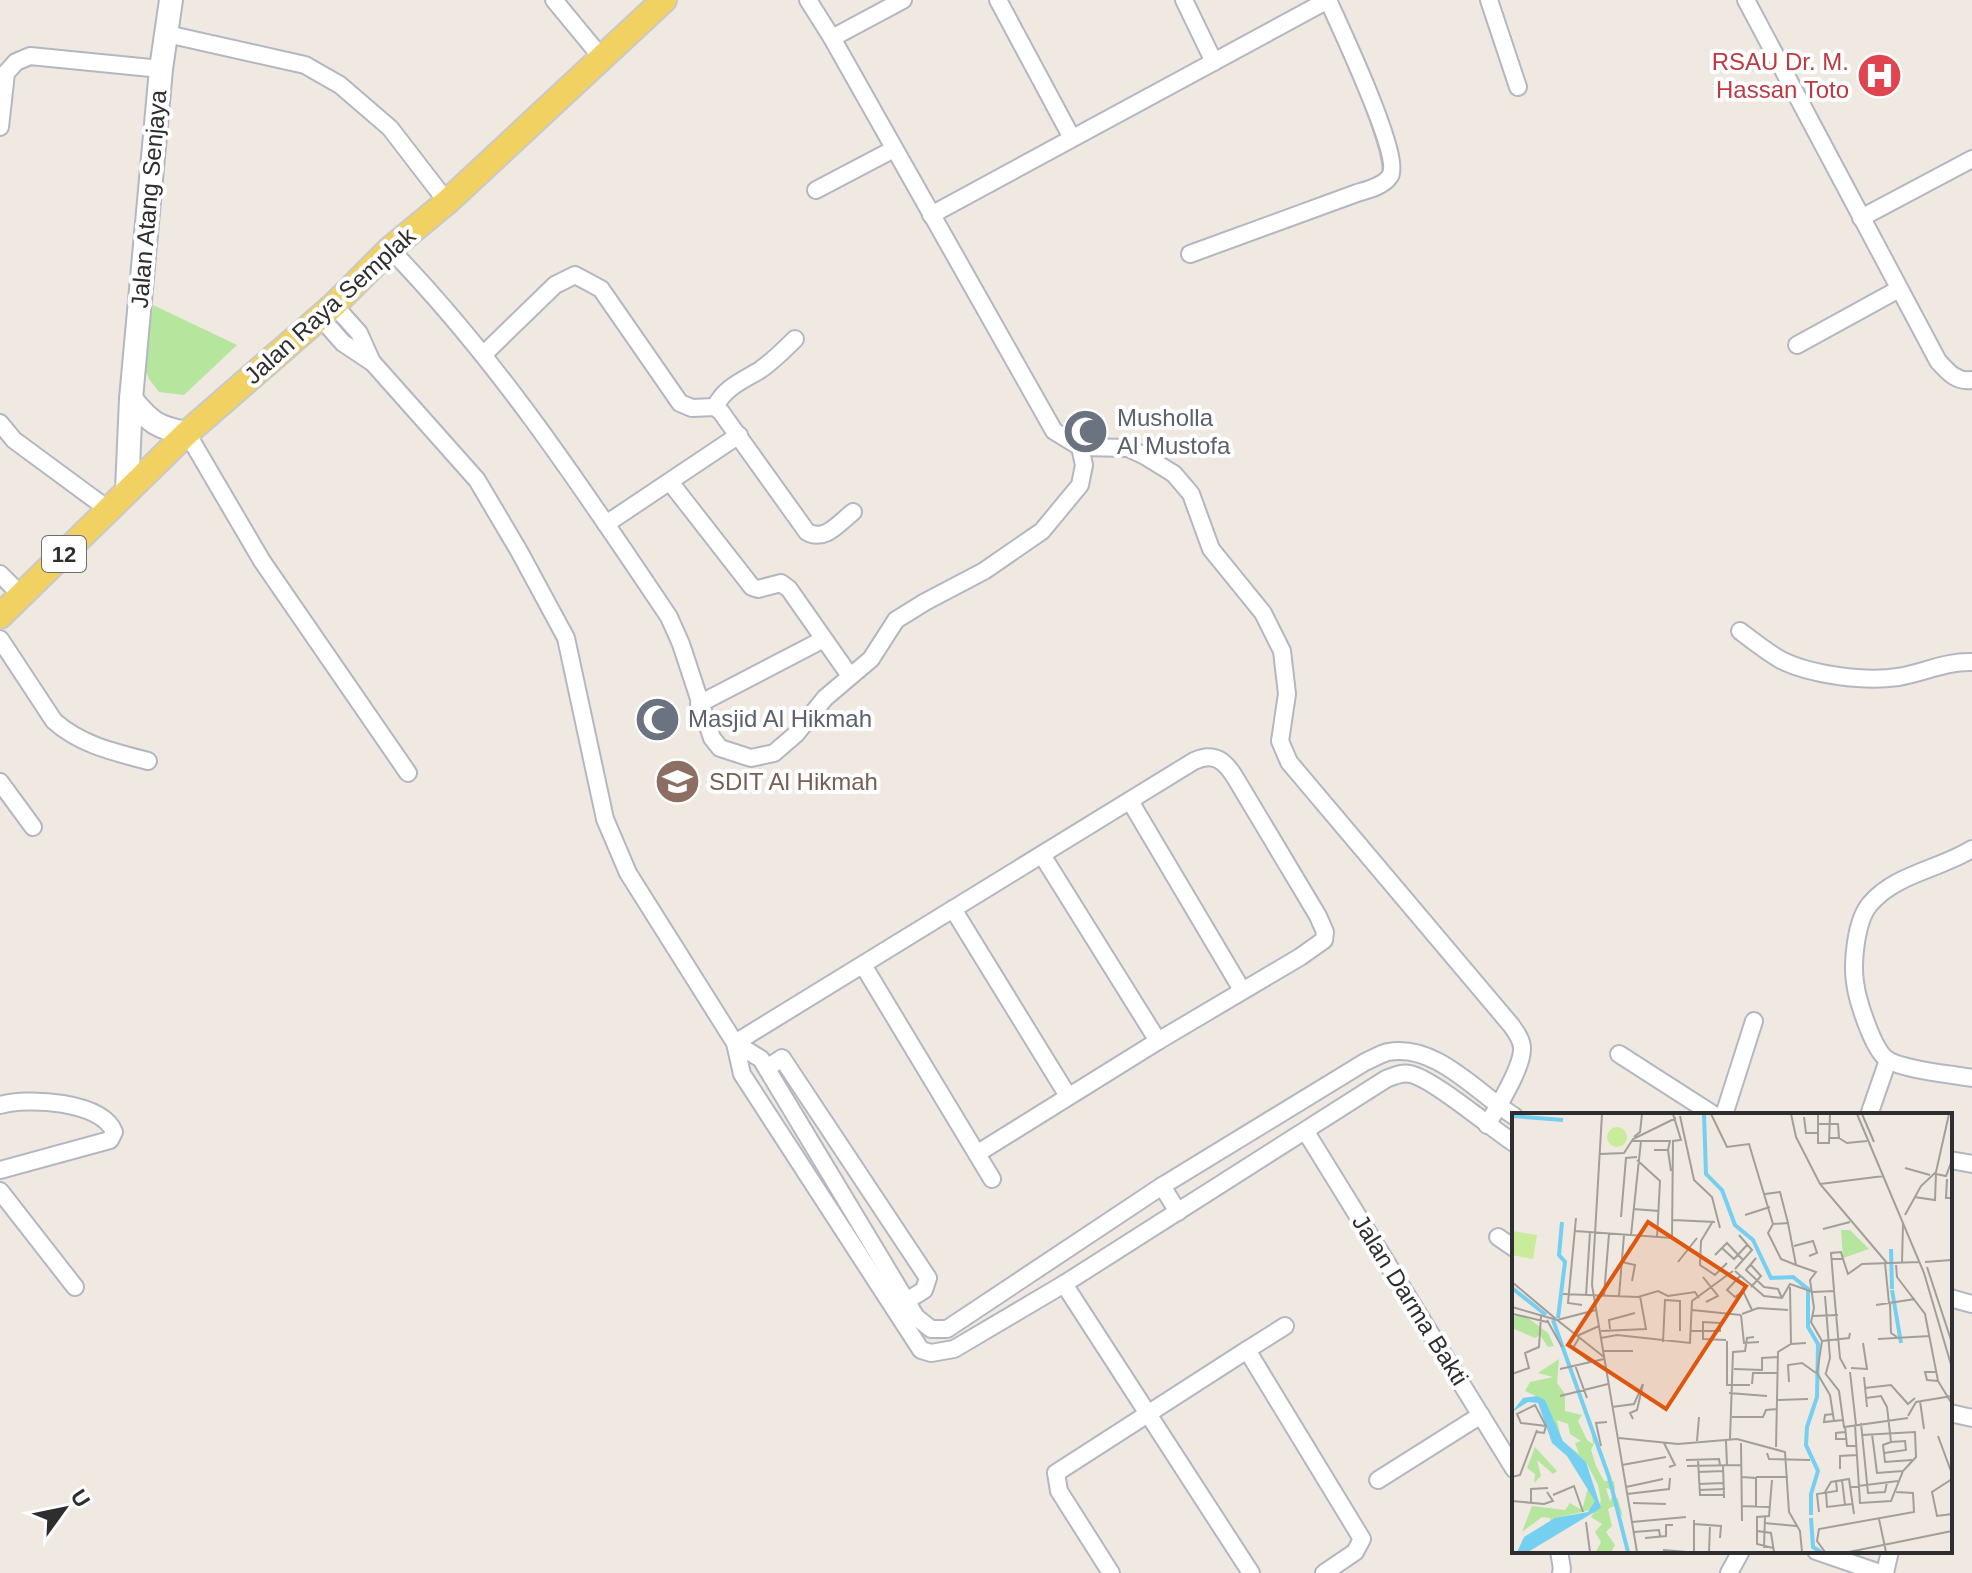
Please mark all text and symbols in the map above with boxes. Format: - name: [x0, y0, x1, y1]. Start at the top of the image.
- place label: RSAU Dr. M. Hassan Toto: [1712, 48, 1849, 103]
- hospital icon: RSAU Dr. M. Hassan Toto: [1856, 52, 1904, 100]
- street label: Jalan Atang Senjaya: [126, 88, 172, 309]
- street label: Jalan Raya Semplak: [239, 221, 421, 389]
- place label: Musholla Al Mustofa: [1117, 404, 1231, 459]
- mosque icon: Musholla Al Mustofa: [1062, 408, 1110, 456]
- road number: 12: [42, 536, 86, 572]
- mosque icon: Masjid Al Hikmah: [633, 695, 681, 743]
- place label: Masjid Al Hikmah: [688, 705, 872, 732]
- school or university icon: SDIT Al Hikmah: [654, 758, 702, 806]
- place label: SDIT Al Hikmah: [709, 768, 878, 795]
- inset map: [1512, 1113, 1952, 1553]
- street label: Jalan Darma Bakti: [1347, 1209, 1474, 1390]
- north arrow: [24, 1469, 104, 1549]
- text: U: [66, 1485, 95, 1512]

